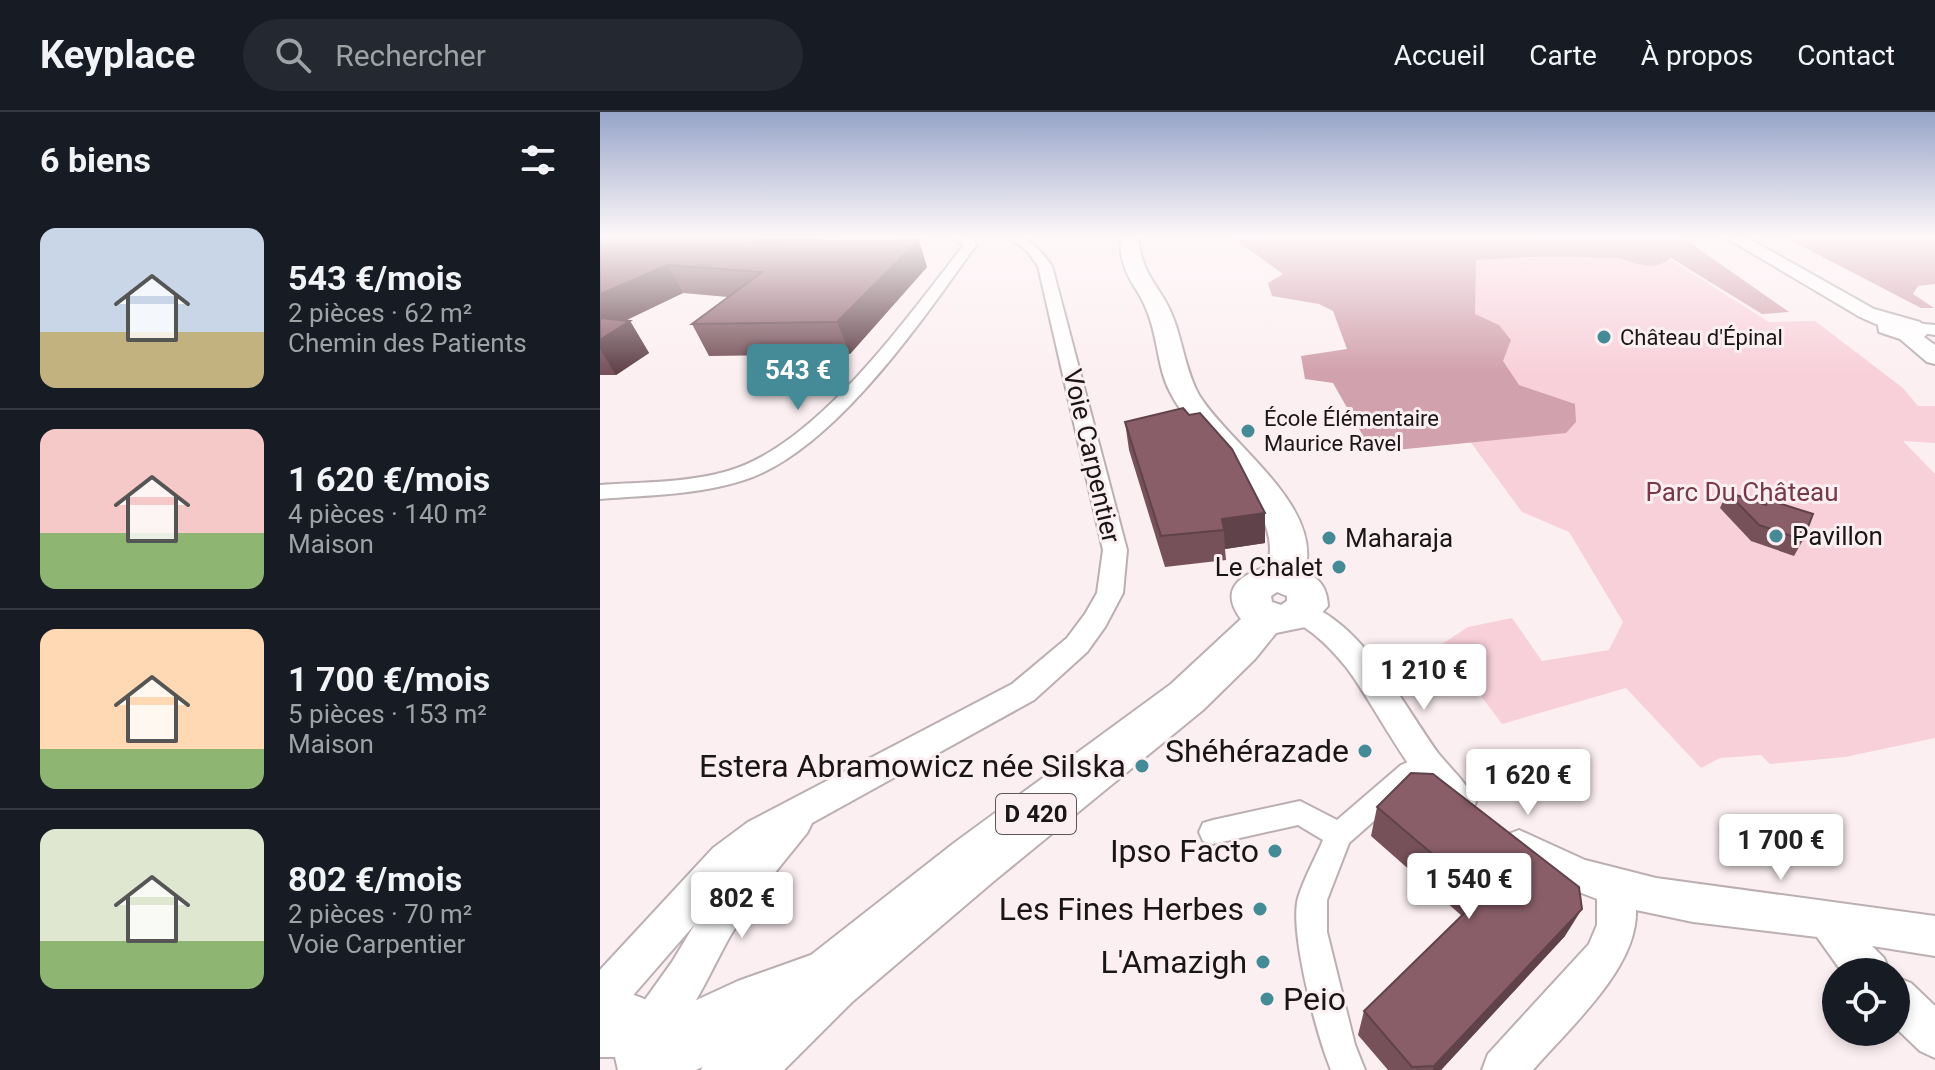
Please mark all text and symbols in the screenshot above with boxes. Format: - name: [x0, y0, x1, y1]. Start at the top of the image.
- search box: [243, 19, 803, 91]
- text: Keyplace: [40, 33, 195, 77]
- icon: search: [271, 33, 315, 77]
- text: Rechercher: [335, 38, 486, 73]
- text: Accueil: [1394, 39, 1485, 72]
- text: Carte: [1529, 39, 1597, 72]
- text: À propos: [1641, 39, 1753, 72]
- text: Contact: [1797, 39, 1895, 72]
- icon: filters: [516, 138, 560, 182]
- text: 6 biens: [40, 140, 151, 180]
- text: 543 €/mois: [288, 258, 462, 298]
- icon: home: [104, 260, 200, 356]
- text: 2 pièces · 62 m²: [288, 298, 472, 328]
- place label: Château d'Épinal: [1620, 325, 1783, 350]
- text: Chemin des Patients: [288, 328, 527, 358]
- marker: Château d'Épinal: [1595, 328, 1613, 346]
- pin: 543 €: [742, 344, 854, 412]
- text: 543 €: [765, 355, 831, 385]
- street label: Voie Carpentier: [1057, 366, 1127, 546]
- place label: École Élémentaire Maurice Ravel: [1264, 406, 1439, 456]
- marker: École Élémentaire Maurice Ravel: [1239, 422, 1257, 440]
- text: 1 620 €/mois: [288, 459, 490, 499]
- icon: home: [104, 461, 200, 557]
- park label: Parc Du Château: [1645, 477, 1839, 507]
- text: 4 pièces · 140 m²: [288, 499, 487, 529]
- place label: Pavillon: [1792, 521, 1883, 551]
- place label: Maharaja: [1345, 523, 1453, 553]
- marker: Pavillon: [1767, 527, 1785, 545]
- text: Maison: [288, 529, 374, 559]
- marker: Maharaja: [1320, 529, 1338, 547]
- place label: Le Chalet: [1215, 552, 1323, 582]
- marker: Le Chalet: [1330, 558, 1348, 576]
- pin: 1 210 €: [1350, 644, 1498, 712]
- text: 1 210 €: [1380, 655, 1468, 685]
- text: 1 700 €/mois: [288, 659, 490, 699]
- icon: home: [104, 661, 200, 757]
- text: 5 pièces · 153 m²: [288, 699, 487, 729]
- text: Maison: [288, 729, 374, 759]
- place label: Shéhérazade: [1165, 732, 1349, 770]
- marker: Shéhérazade: [1356, 742, 1374, 760]
- place label: Estera Abramowicz née Silska: [699, 747, 1126, 785]
- pin: 1 620 €: [1454, 749, 1602, 817]
- marker: Estera Abramowicz née Silska: [1133, 757, 1151, 775]
- text: 1 620 €: [1484, 760, 1572, 790]
- road number: D 420: [996, 794, 1076, 834]
- pin: 1 700 €: [1707, 814, 1855, 882]
- text: 1 700 €: [1737, 825, 1825, 855]
- place label: Ipso Facto: [1110, 832, 1259, 870]
- marker: Ipso Facto: [1266, 842, 1284, 860]
- pin: 1 540 €: [1395, 853, 1543, 921]
- text: 802 €/mois: [288, 859, 462, 899]
- icon: home: [104, 861, 200, 957]
- text: 1 540 €: [1425, 864, 1513, 894]
- pin: 802 €: [686, 872, 798, 940]
- text: 802 €: [709, 883, 775, 913]
- place label: Les Fines Herbes: [999, 890, 1244, 928]
- text: 2 pièces · 70 m²: [288, 899, 472, 929]
- marker: Les Fines Herbes: [1251, 900, 1269, 918]
- text: Voie Carpentier: [288, 929, 465, 959]
- place label: L'Amazigh: [1100, 943, 1247, 981]
- marker: L'Amazigh: [1254, 953, 1272, 971]
- map controls: [1822, 958, 1910, 1046]
- button: locate: [1822, 958, 1910, 1046]
- place label: Peio: [1283, 980, 1346, 1018]
- marker: Peio: [1258, 990, 1276, 1008]

